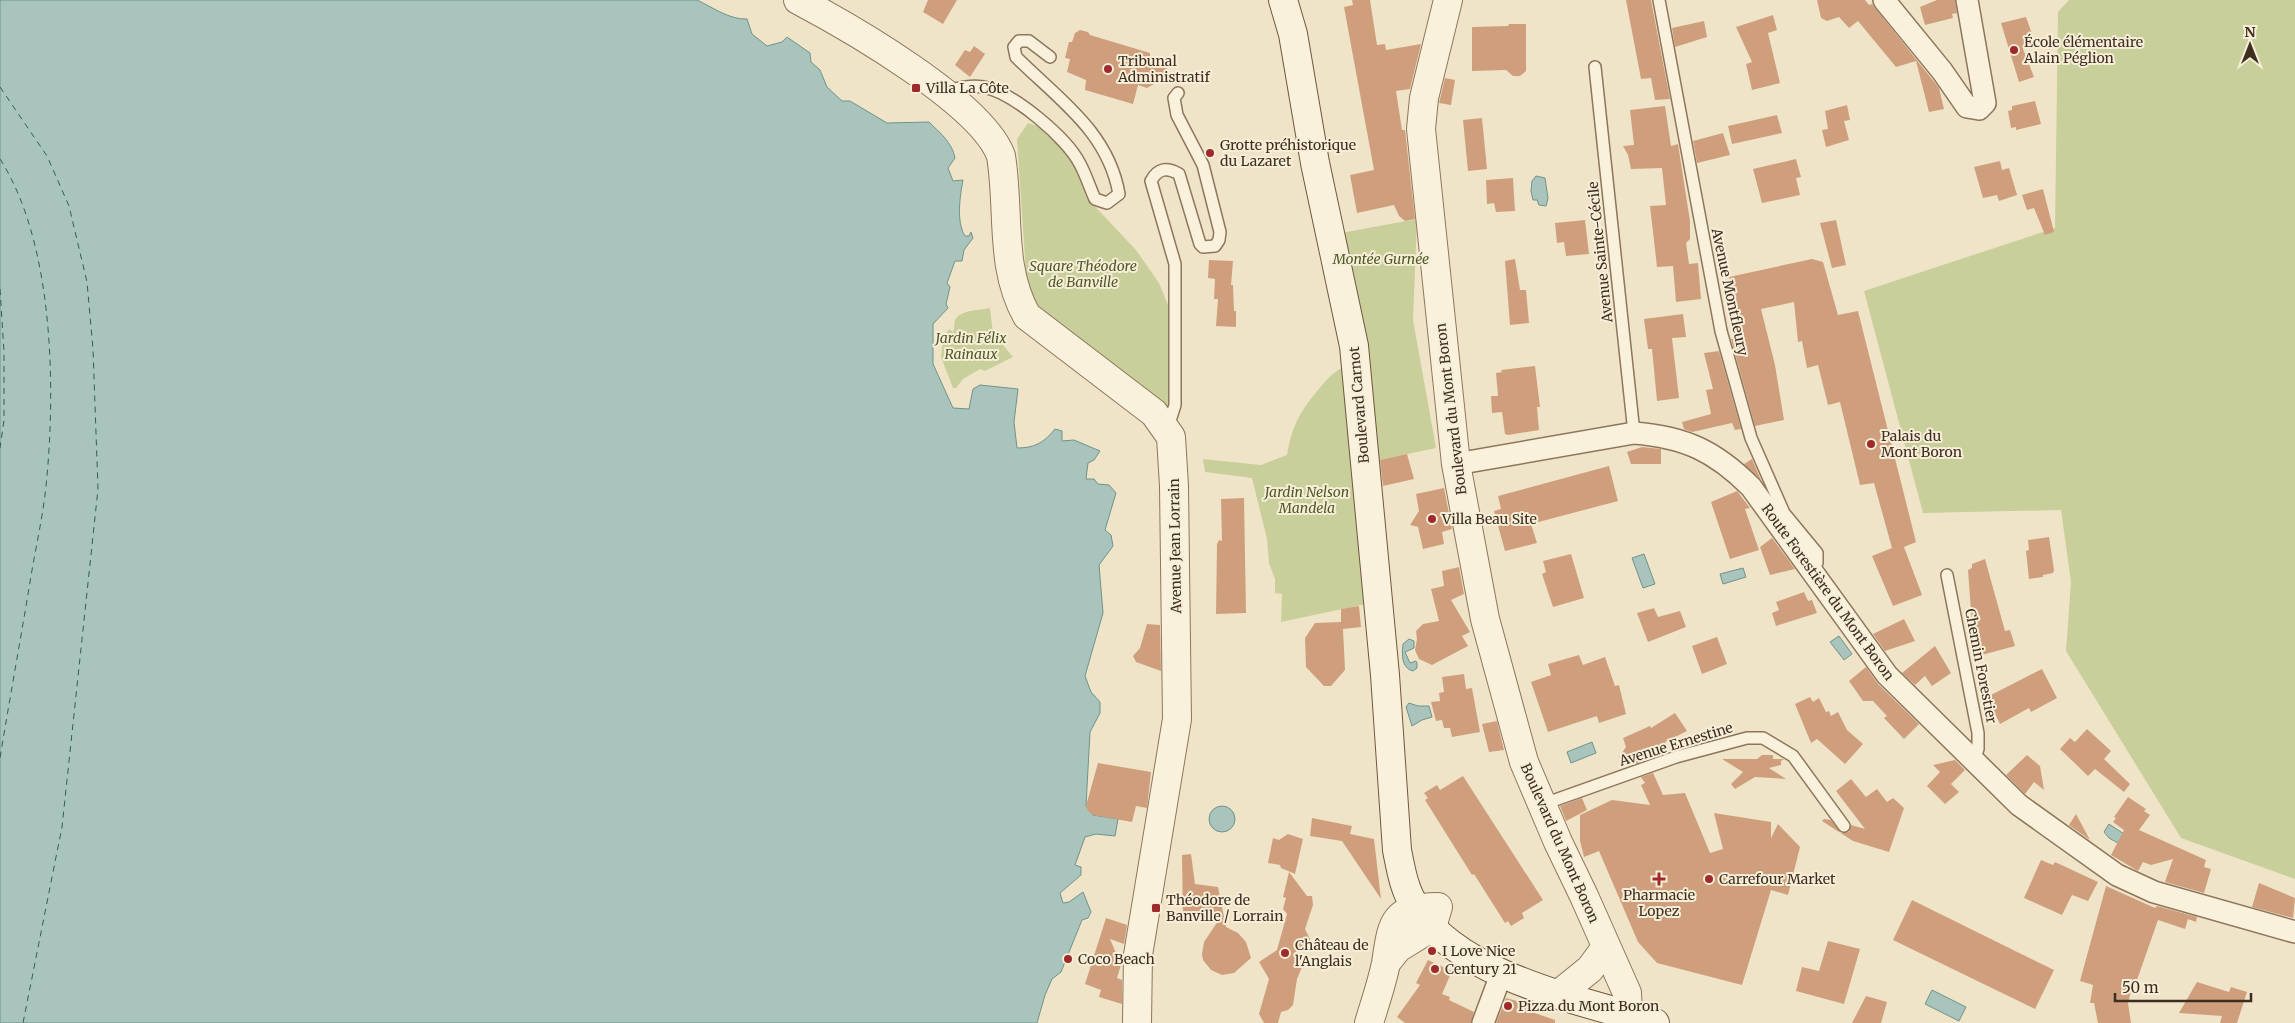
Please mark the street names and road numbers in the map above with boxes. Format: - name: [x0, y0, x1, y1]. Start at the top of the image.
- street label: Avenue Sainte-Cécile: [1584, 181, 1616, 324]
- street label: Avenue Montfleury: [1708, 226, 1752, 358]
- street label: Boulevard du Mont Boron: [1432, 322, 1470, 496]
- street label: Boulevard Carnot: [1345, 345, 1373, 464]
- street label: Avenue Jean Lorrain: [1165, 478, 1185, 615]
- street label: Route Forestière du Mont Boron: [1758, 500, 1898, 684]
- street label: Chemin Forestier: [1961, 607, 2001, 725]
- street label: Avenue Ernestine: [1616, 718, 1735, 770]
- street label: Boulevard du Mont Boron: [1517, 760, 1603, 926]

